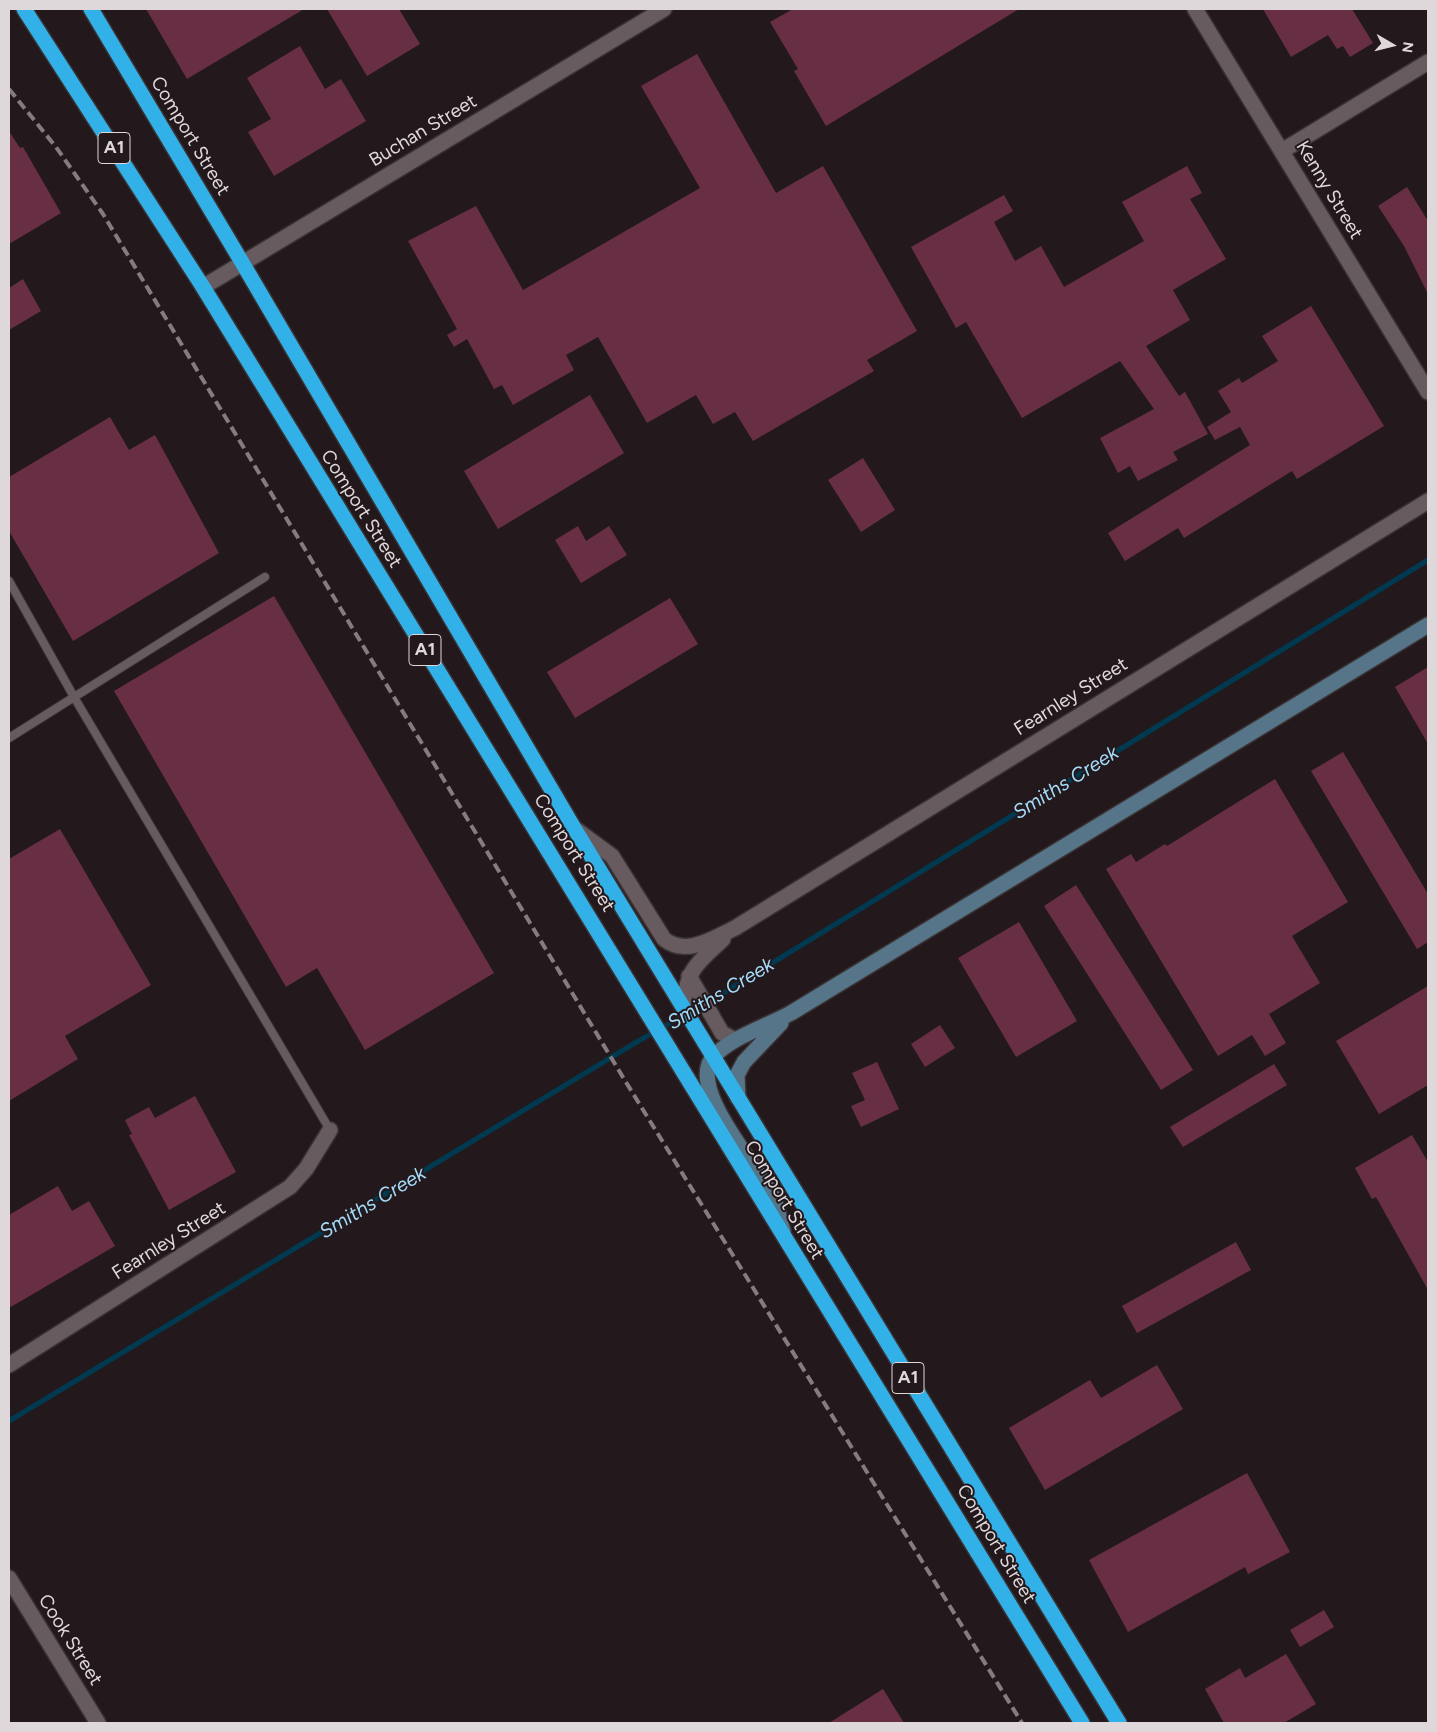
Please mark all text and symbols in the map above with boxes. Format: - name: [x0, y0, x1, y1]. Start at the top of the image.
- north arrow: [1367, 20, 1417, 70]
- text: N: [1398, 41, 1417, 54]
- street label: Comport Street: [146, 72, 234, 200]
- street label: Buchan Street: [365, 90, 481, 172]
- road number: A1: [98, 132, 130, 164]
- street label: Kenny Street: [1291, 137, 1367, 243]
- street label: Comport Street: [316, 446, 406, 572]
- road number: A1: [409, 634, 441, 666]
- street label: Fearnley Street: [1010, 653, 1132, 741]
- water label: Smiths Creek: [1009, 741, 1123, 825]
- street label: Comport Street: [529, 790, 619, 916]
- water label: Smiths Creek: [663, 953, 779, 1035]
- street label: Comport Street: [740, 1136, 828, 1264]
- water label: Smiths Creek: [315, 1162, 431, 1244]
- street label: Fearnley Street: [108, 1197, 230, 1285]
- road number: A1: [892, 1362, 924, 1394]
- street label: Comport Street: [952, 1480, 1040, 1608]
- street label: Cook Street: [33, 1590, 107, 1690]

